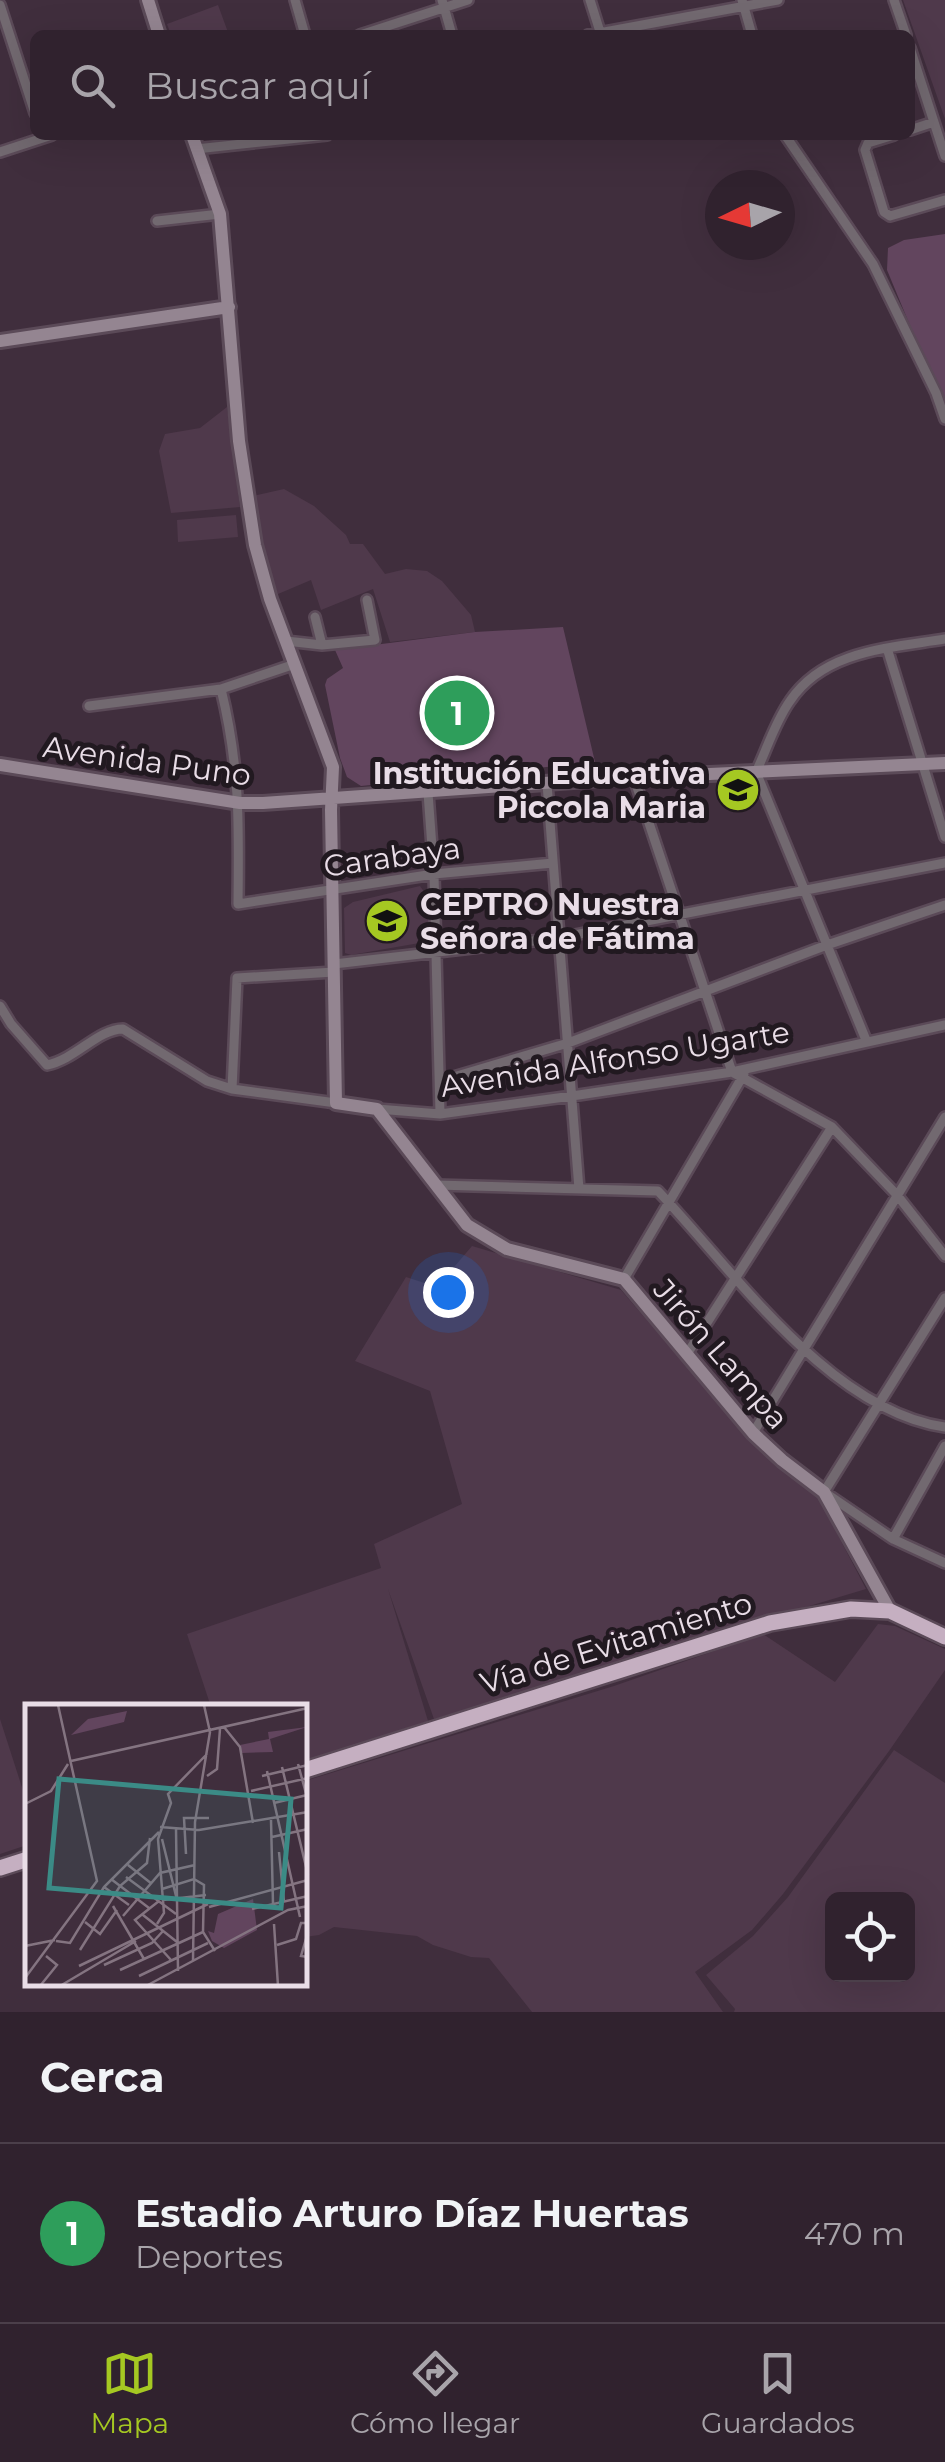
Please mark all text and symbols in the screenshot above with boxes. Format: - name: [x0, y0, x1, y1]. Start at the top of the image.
- search box: [30, 30, 915, 140]
- icon: search: [65, 58, 120, 113]
- text: Buscar aquí: [145, 62, 371, 109]
- north arrow: [705, 170, 795, 260]
- pin: 1: [424, 676, 490, 750]
- street label: Avenida Puno: [41, 728, 253, 794]
- place label: Institución Educativa Piccola Maria: [373, 755, 706, 826]
- school or university icon: Institución Educativa Piccola Maria: [715, 767, 761, 813]
- street label: Carabaya: [321, 829, 463, 885]
- place label: CEPTRO Nuestra Señora de Fátima: [420, 886, 695, 957]
- school or university icon: CEPTRO Nuestra Señora de Fátima: [364, 898, 410, 944]
- street label: Avenida Alfonso Ugarte: [438, 1013, 792, 1105]
- your location: [423, 1267, 474, 1318]
- street label: Jirón Lampa: [645, 1271, 796, 1437]
- street label: Vía de Evitamiento: [476, 1584, 756, 1702]
- inset map: [25, 1704, 308, 1987]
- map controls: [825, 1892, 915, 1982]
- button: locate: [825, 1892, 915, 1982]
- text: Cerca: [40, 2051, 165, 2103]
- text: Estadio Arturo Díaz Huertas: [135, 2190, 689, 2237]
- text: 1: [66, 2214, 79, 2253]
- text: 470 m: [804, 2214, 905, 2253]
- text: Deportes: [135, 2237, 283, 2276]
- tab: Mapa: [90, 2346, 169, 2440]
- tab: Cómo llegar: [350, 2346, 520, 2440]
- tab: Guardados: [701, 2346, 855, 2440]

